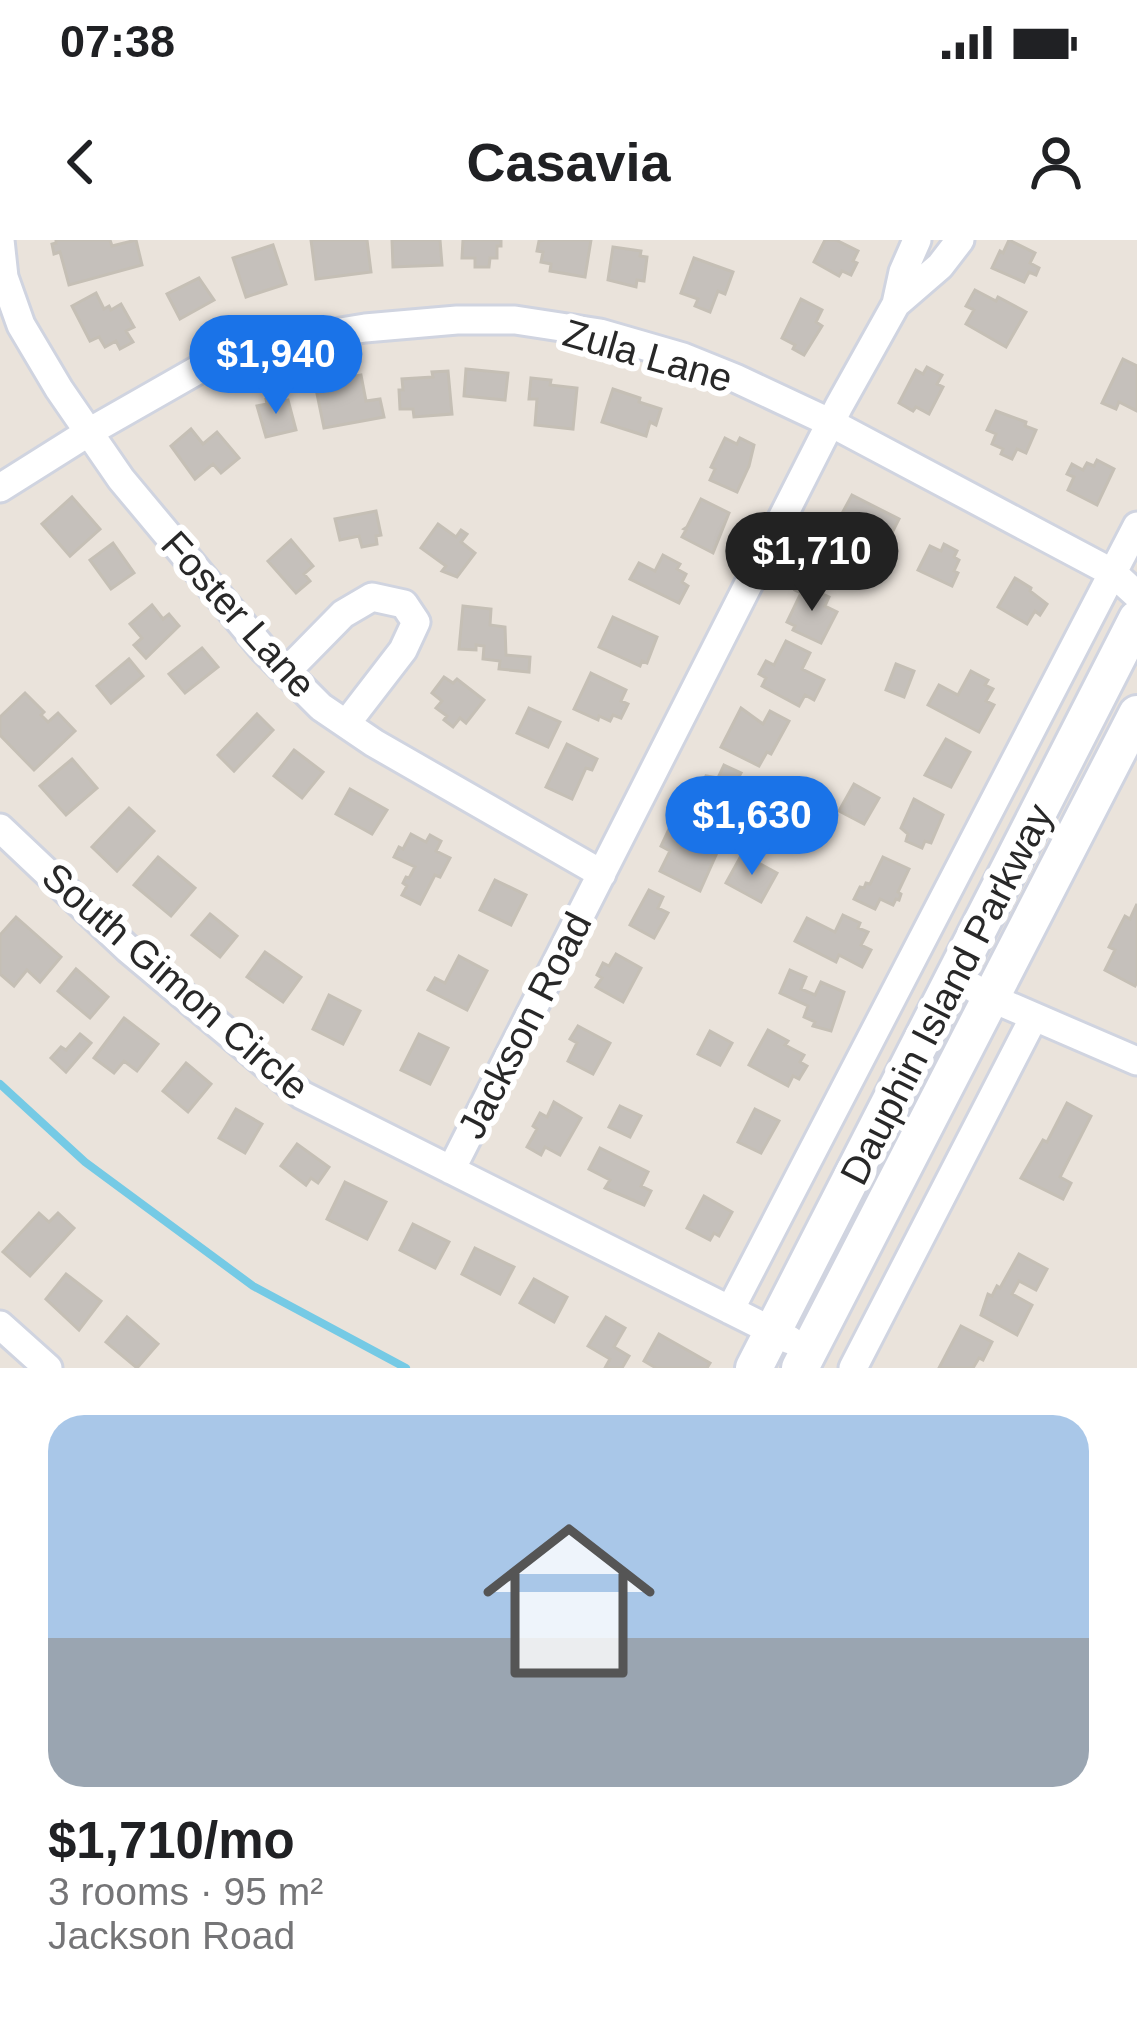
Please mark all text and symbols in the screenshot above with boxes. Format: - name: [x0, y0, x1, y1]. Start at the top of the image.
- text: 07:38: [60, 16, 175, 67]
- icon: back: [48, 129, 114, 195]
- icon: person: [1023, 129, 1089, 195]
- text: Casavia: [466, 132, 671, 192]
- street label: Zula Lane: [559, 311, 737, 400]
- pin: $1,940: [178, 315, 374, 417]
- text: $1,940: [216, 332, 336, 375]
- pin: $1,710: [714, 512, 910, 614]
- street label: Foster Lane: [153, 523, 324, 706]
- text: $1,710: [752, 529, 872, 572]
- pin: $1,630: [654, 776, 850, 878]
- text: $1,630: [692, 793, 812, 836]
- street label: Dauphin Island Parkway: [832, 797, 1061, 1191]
- street label: South Gimon Circle: [34, 854, 317, 1109]
- street label: Jackson Road: [449, 905, 600, 1145]
- icon: home: [461, 1493, 677, 1709]
- text: $1,710/mo: [48, 1812, 295, 1869]
- text: 3 rooms · 95 m²: [48, 1870, 323, 1913]
- text: Jackson Road: [48, 1914, 295, 1957]

